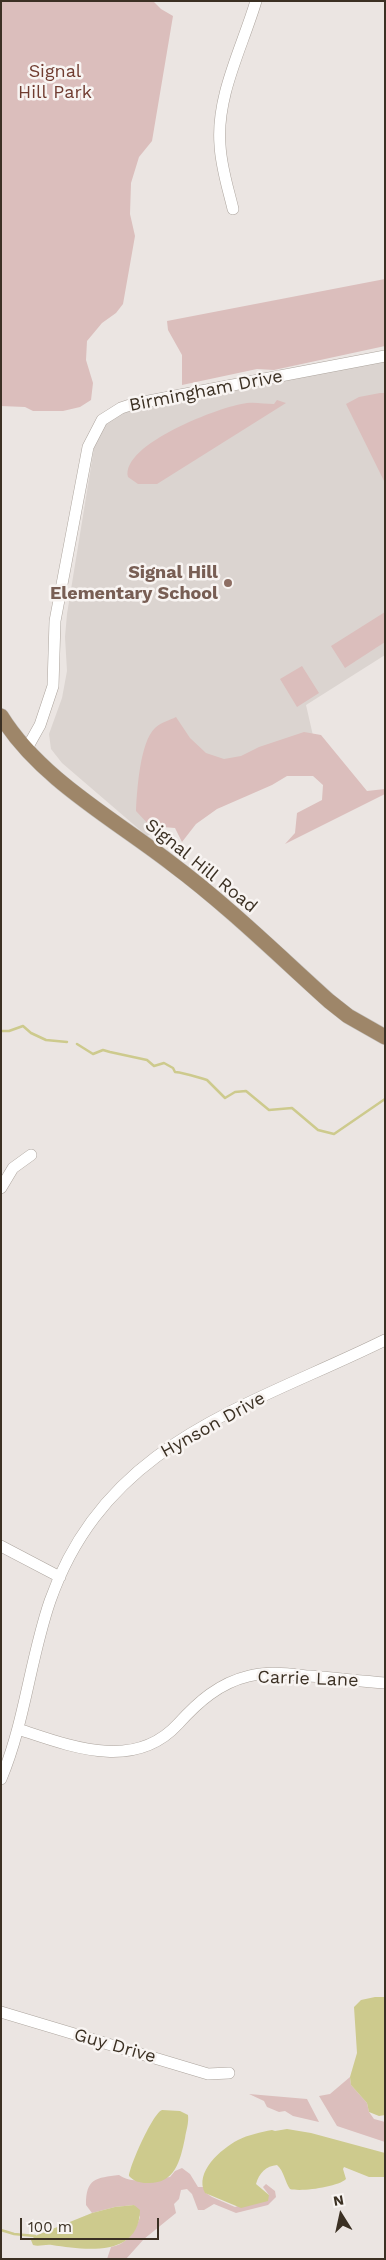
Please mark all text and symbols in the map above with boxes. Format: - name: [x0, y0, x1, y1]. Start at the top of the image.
- park label: Signal Hill Park: [18, 61, 92, 104]
- street label: Birmingham Drive: [127, 366, 285, 416]
- place label: Signal Hill Elementary School: [50, 562, 218, 604]
- marker: Signal Hill Elementary School: [222, 577, 234, 589]
- street label: Signal Hill Road: [141, 814, 261, 918]
- street label: Hynson Drive: [157, 1387, 269, 1463]
- street label: Carrie Lane: [257, 1666, 359, 1692]
- street label: Guy Drive: [71, 2024, 159, 2068]
- north arrow: [316, 2190, 366, 2240]
- text: N: [332, 2191, 345, 2209]
- scale bar: [22, 2208, 161, 2240]
- text: 100 m: [28, 2218, 72, 2236]

